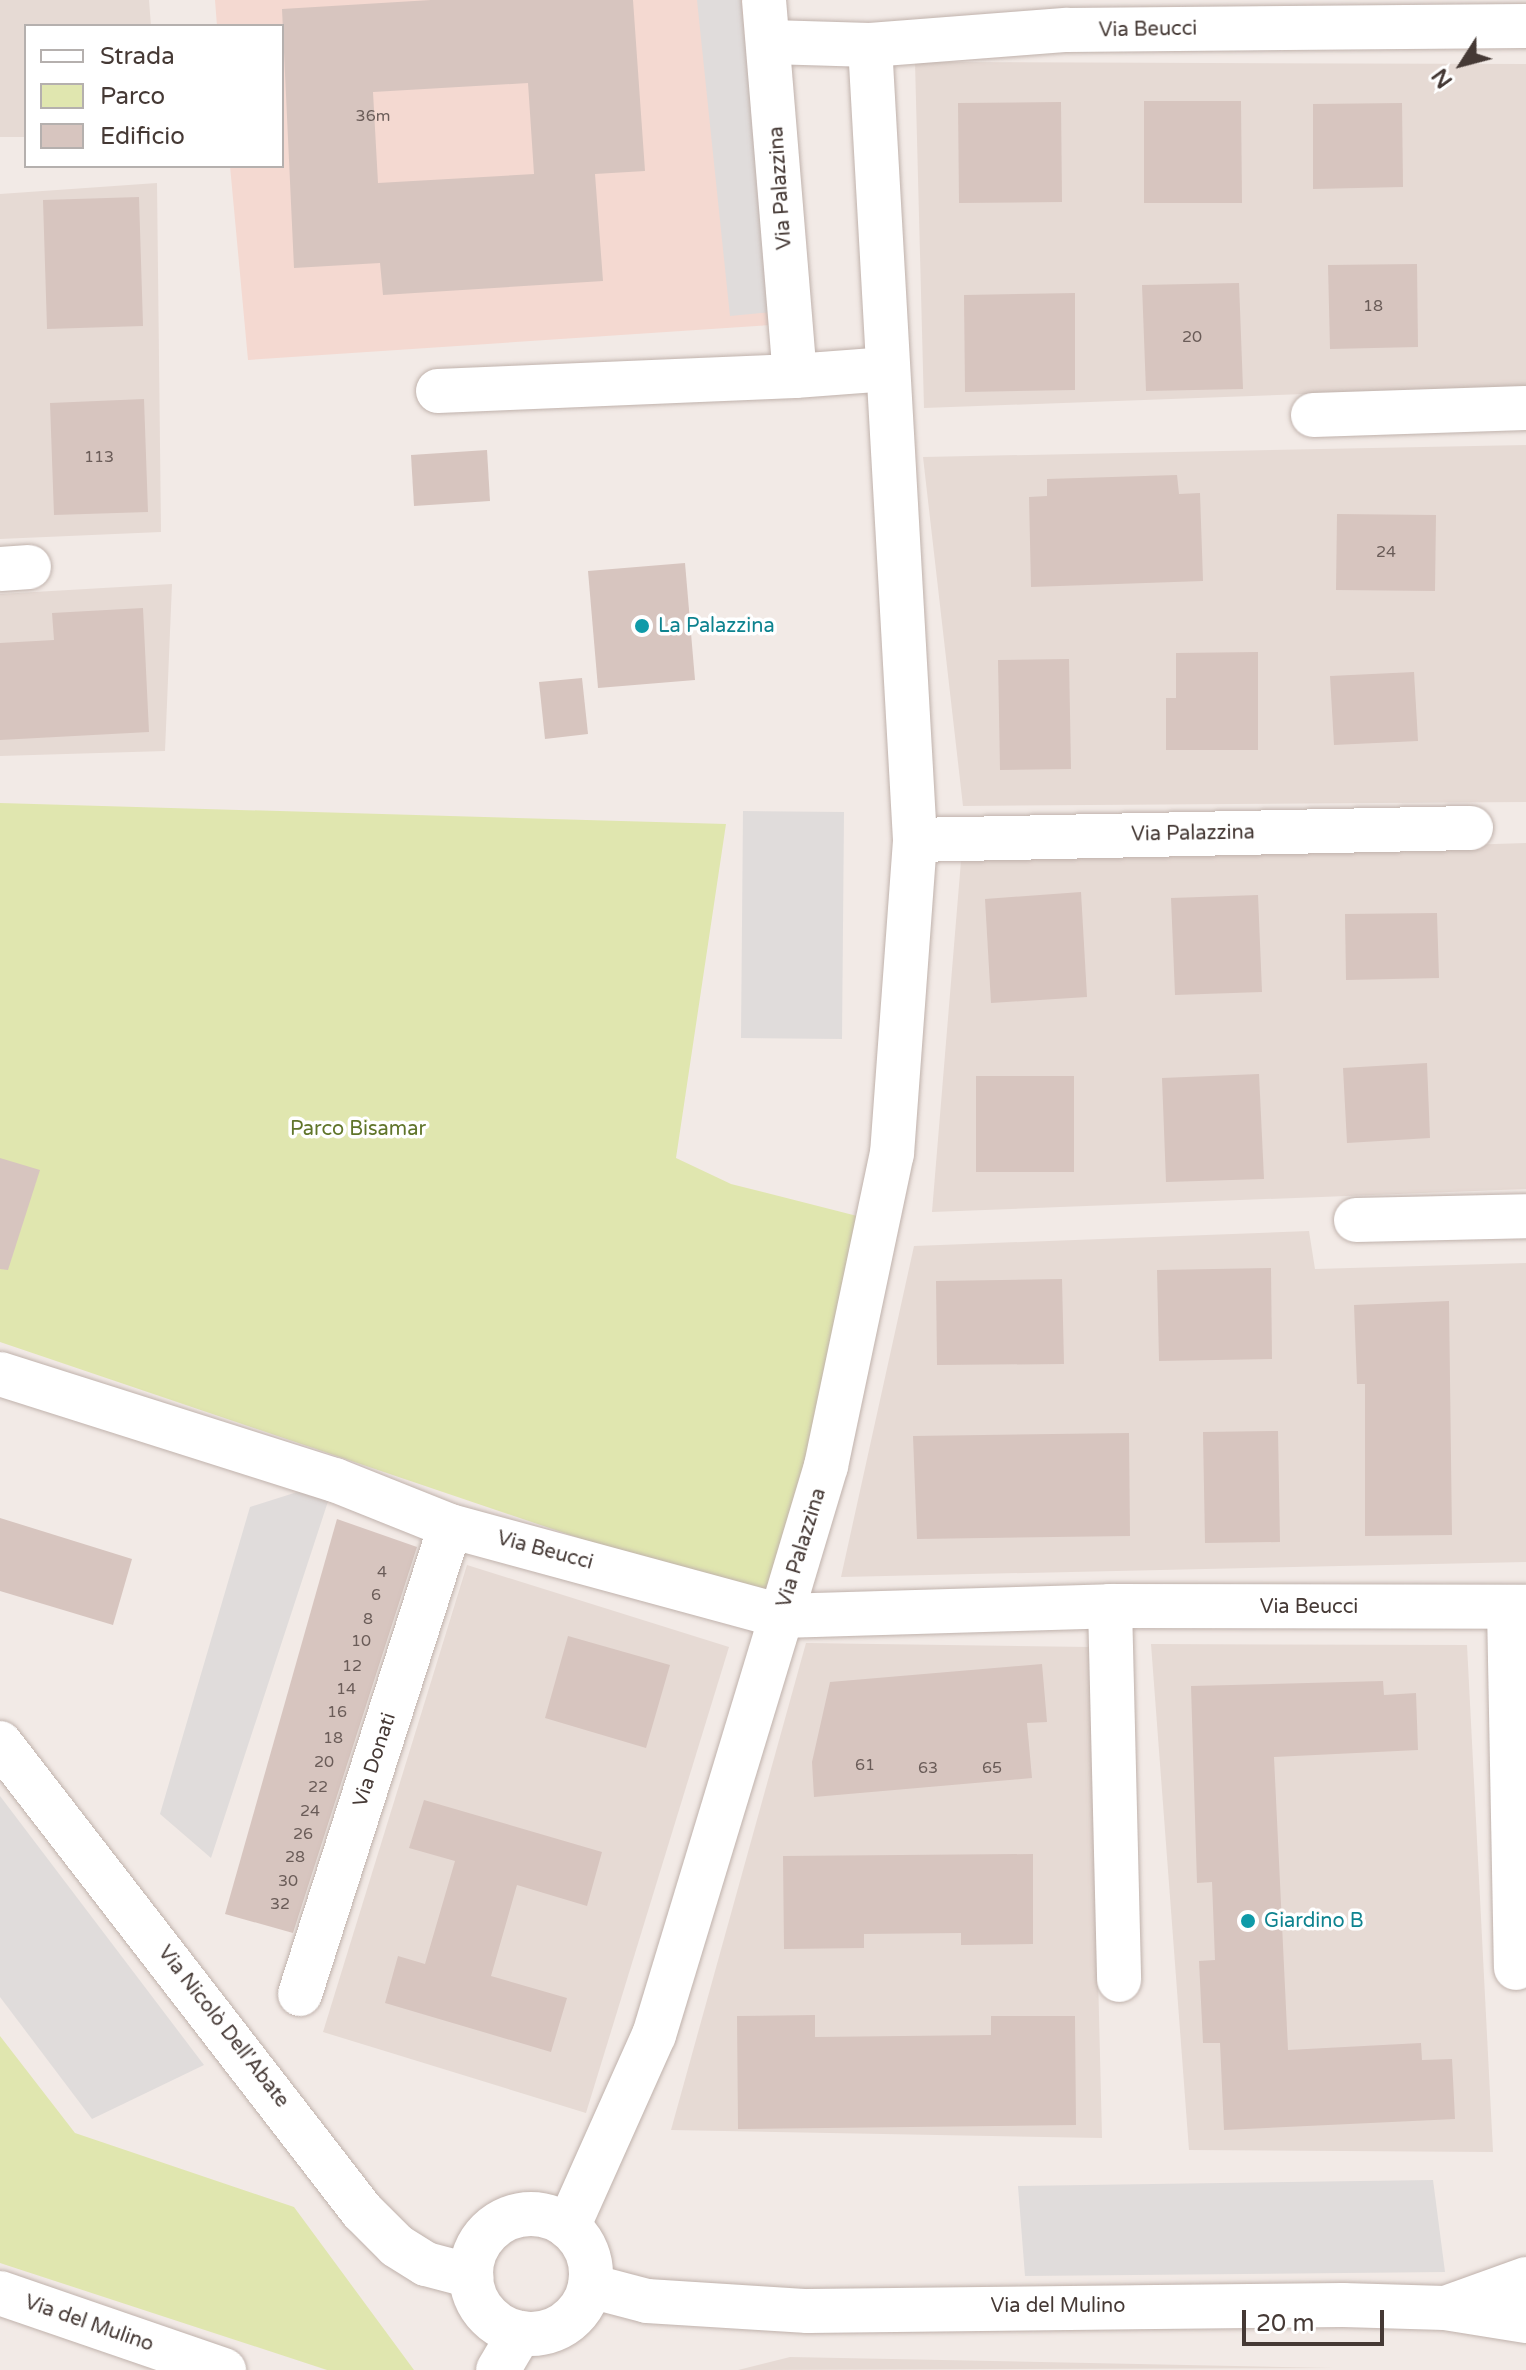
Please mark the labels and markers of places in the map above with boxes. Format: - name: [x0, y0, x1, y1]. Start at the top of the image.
- place label: La Palazzina: [658, 614, 775, 638]
- marker: La Palazzina: [633, 617, 651, 635]
- place label: Giardino B: [1264, 1909, 1364, 1933]
- marker: Giardino B: [1239, 1912, 1257, 1930]

